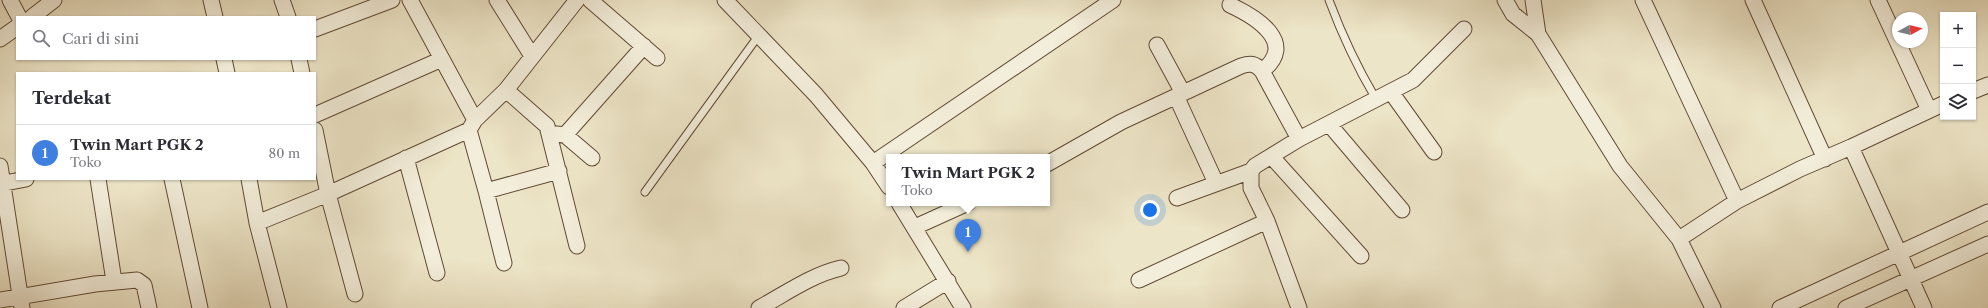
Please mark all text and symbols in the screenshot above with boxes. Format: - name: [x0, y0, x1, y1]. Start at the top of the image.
- north arrow: [1892, 12, 1928, 48]
- map controls: [1940, 12, 1976, 120]
- button: +: [1940, 12, 1976, 48]
- search box: [16, 16, 316, 60]
- icon: search: [30, 27, 52, 49]
- text: Cari di sini: [62, 29, 139, 48]
- button: −: [1940, 48, 1976, 84]
- button: layers: [1940, 84, 1976, 120]
- text: Terdekat: [32, 88, 111, 108]
- text: Twin Mart PGK 2: [70, 135, 204, 154]
- text: 1: [42, 145, 48, 161]
- text: 80 m: [268, 145, 300, 161]
- text: Toko: [70, 154, 101, 170]
- popup: [886, 154, 1050, 206]
- text: Twin Mart PGK 2: [901, 163, 1035, 182]
- text: Toko: [901, 182, 933, 198]
- your location: [1140, 200, 1160, 220]
- pin: 1: [955, 219, 981, 252]

